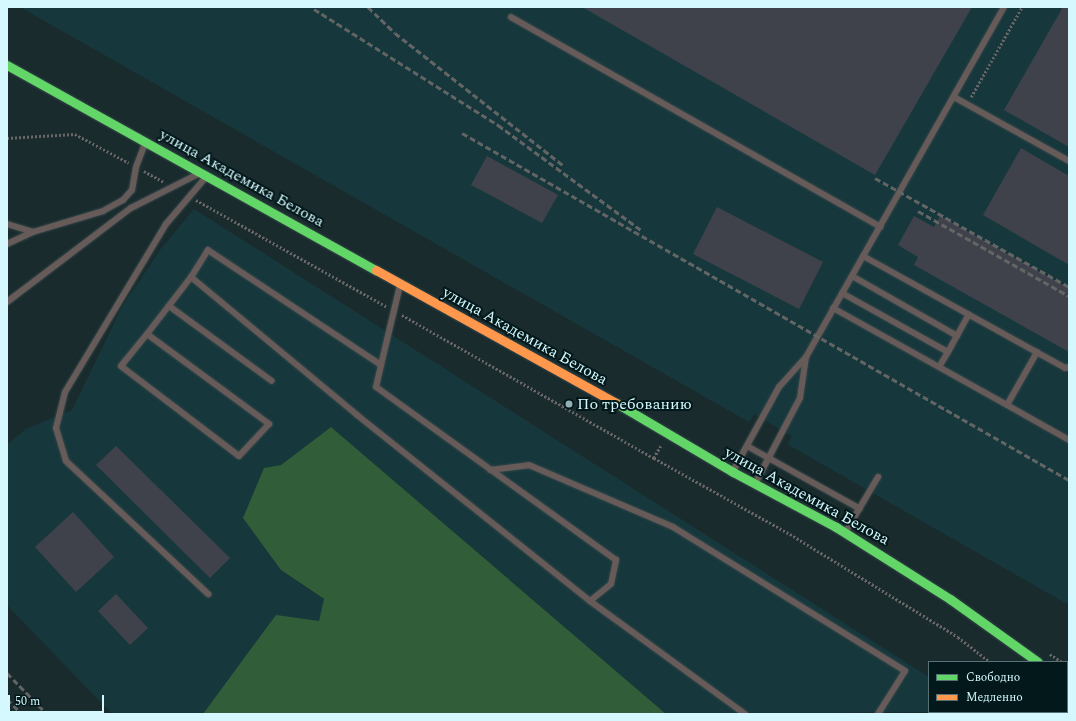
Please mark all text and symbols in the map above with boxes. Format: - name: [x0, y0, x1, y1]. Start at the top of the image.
- street label: улица Академика Белова: [156, 125, 328, 231]
- street label: улица Академика Белова: [439, 283, 611, 389]
- place label: По требованию: [577, 394, 692, 414]
- marker: По требованию: [564, 399, 574, 409]
- street label: улица Академика Белова: [721, 443, 893, 549]
- legend: [928, 661, 1068, 713]
- text: Свободно: [966, 668, 1020, 687]
- scale bar: [10, 687, 106, 713]
- text: Медленно: [966, 688, 1023, 707]
- text: 50 m: [15, 692, 40, 711]

